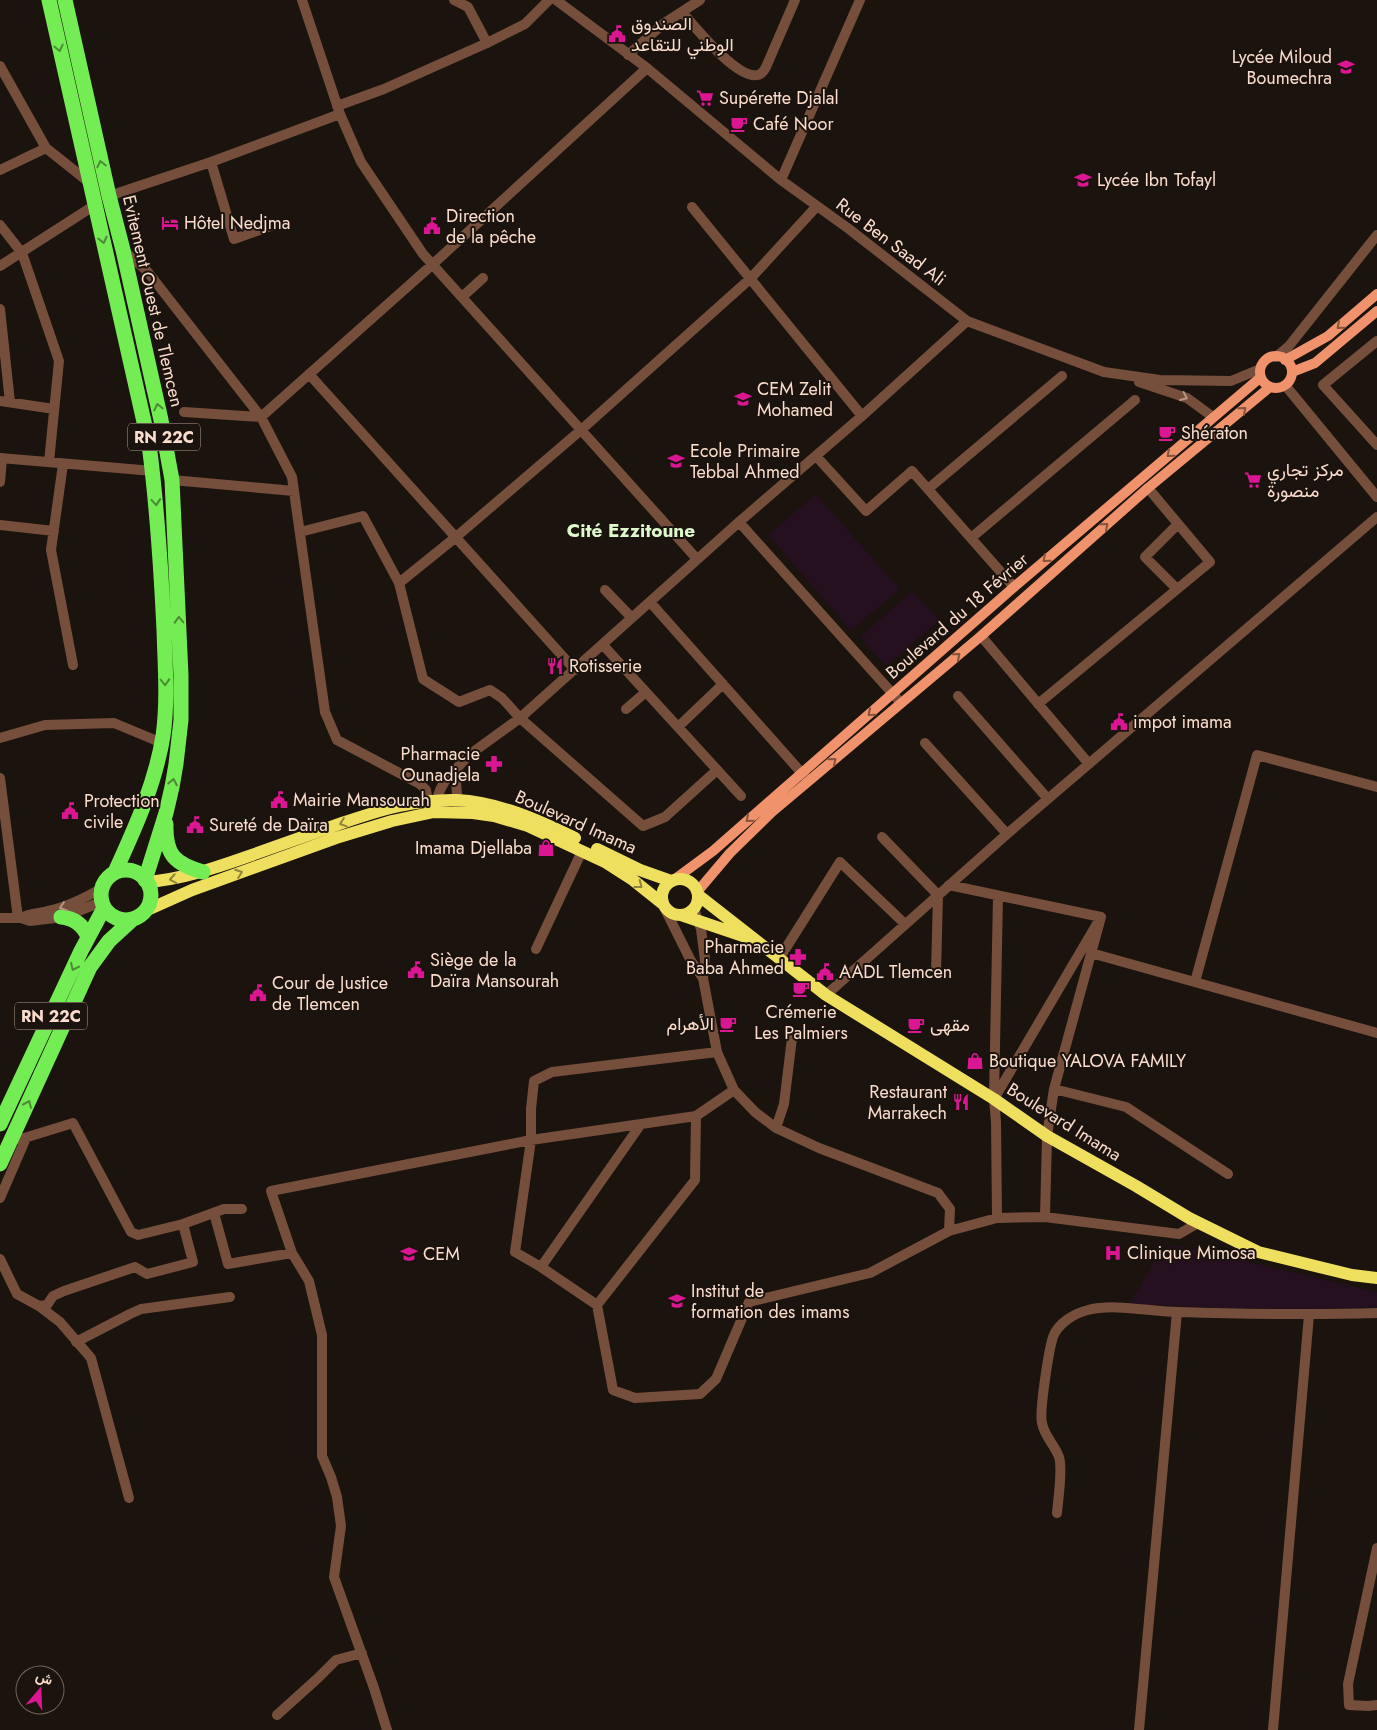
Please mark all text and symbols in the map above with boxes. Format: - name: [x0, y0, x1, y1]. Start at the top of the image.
- place label: الصندوق الوطني للتقاعد: [631, 11, 734, 60]
- public building icon: الصندوق الوطني للتقاعد: [607, 24, 627, 44]
- one-way arrow: [53, 43, 64, 52]
- place label: Lycée Miloud Boumechra: [1232, 44, 1332, 91]
- school or university icon: Lycée Miloud Boumechra: [1336, 57, 1356, 77]
- place label: Supérette Djalal: [719, 85, 839, 111]
- supermarket icon: Supérette Djalal: [695, 88, 715, 108]
- place label: Café Noor: [753, 111, 834, 137]
- cafe icon: Café Noor: [729, 114, 749, 134]
- one-way arrow: [96, 159, 107, 168]
- place label: Lycée Ibn Tofayl: [1097, 167, 1216, 193]
- school or university icon: Lycée Ibn Tofayl: [1073, 170, 1093, 190]
- street label: Rue Ben Saad Ali: [831, 192, 951, 292]
- street label: Evitement Ouest de Tlemcen: [116, 193, 190, 409]
- place label: Direction de la pêche: [446, 203, 536, 250]
- place label: Hôtel Nedjma: [184, 210, 291, 236]
- hotel icon: Hôtel Nedjma: [160, 213, 180, 233]
- public building icon: Direction de la pêche: [422, 216, 442, 236]
- one-way arrow: [97, 236, 108, 245]
- one-way arrow: [1337, 320, 1346, 329]
- place label: CEM Zelit Mohamed: [757, 376, 833, 423]
- school or university icon: CEM Zelit Mohamed: [733, 389, 753, 409]
- one-way arrow: [1179, 391, 1188, 402]
- one-way arrow: [153, 403, 164, 411]
- one-way arrow: [1237, 406, 1246, 415]
- place label: Shératon: [1181, 420, 1248, 446]
- cafe icon: Shératon: [1157, 423, 1177, 443]
- road number: RN 22C: [128, 424, 200, 451]
- place label: Ecole Primaire Tebbal Ahmed: [690, 438, 800, 485]
- one-way arrow: [1166, 448, 1175, 457]
- school or university icon: Ecole Primaire Tebbal Ahmed: [666, 451, 686, 471]
- place label: مركز تجاري منصورة: [1267, 457, 1344, 504]
- supermarket icon: مركز تجاري منصورة: [1243, 470, 1263, 490]
- one-way arrow: [151, 498, 162, 506]
- district label: Cité Ezzitoune: [567, 517, 695, 544]
- one-way arrow: [1100, 523, 1109, 532]
- street label: Boulevard du 18 Février: [880, 546, 1035, 685]
- one-way arrow: [1043, 554, 1052, 563]
- one-way arrow: [174, 616, 184, 624]
- place label: Rotisserie: [569, 653, 642, 679]
- one-way arrow: [951, 654, 960, 662]
- restaurant icon: Rotisserie: [545, 656, 565, 676]
- one-way arrow: [160, 678, 170, 686]
- one-way arrow: [868, 707, 877, 716]
- place label: impot imama: [1133, 709, 1232, 735]
- public building icon: impot imama: [1109, 712, 1129, 732]
- place label: Pharmacie Ounadjela: [401, 741, 480, 788]
- pharmacy icon: Pharmacie Ounadjela: [484, 754, 504, 774]
- one-way arrow: [827, 759, 836, 767]
- one-way arrow: [167, 778, 178, 787]
- street label: Boulevard Imama: [511, 784, 641, 860]
- place label: Mairie Mansourah: [293, 787, 430, 813]
- place label: Protection civile: [84, 788, 160, 835]
- public building icon: Mairie Mansourah: [269, 790, 289, 810]
- public building icon: Protection civile: [60, 801, 80, 821]
- place label: Sureté de Daïra: [209, 812, 328, 838]
- one-way arrow: [745, 813, 754, 822]
- public building icon: Sureté de Daïra: [185, 815, 205, 835]
- one-way arrow: [340, 817, 348, 827]
- place label: Imama Djellaba: [415, 835, 532, 861]
- shop icon: Imama Djellaba: [536, 838, 556, 858]
- one-way arrow: [234, 869, 243, 879]
- one-way arrow: [168, 874, 177, 884]
- one-way arrow: [633, 879, 642, 887]
- one-way arrow: [59, 901, 67, 911]
- place label: Pharmacie Baba Ahmed: [686, 934, 784, 981]
- place label: Siège de la Daïra Mansourah: [430, 947, 559, 994]
- pharmacy icon: Pharmacie Baba Ahmed: [788, 947, 808, 967]
- place label: AADL Tlemcen: [839, 959, 952, 985]
- public building icon: Siège de la Daïra Mansourah: [406, 960, 426, 980]
- one-way arrow: [69, 962, 80, 971]
- public building icon: AADL Tlemcen: [815, 962, 835, 982]
- place label: Cour de Justice de Tlemcen: [272, 970, 388, 1017]
- cafe icon: Crémerie Les Palmiers: [791, 979, 811, 999]
- public building icon: Cour de Justice de Tlemcen: [248, 983, 268, 1003]
- place label: Crémerie Les Palmiers: [754, 999, 848, 1046]
- road number: RN 22C: [15, 1002, 87, 1030]
- place label: الأهرام: [666, 1011, 714, 1037]
- place label: مقهى: [930, 1012, 970, 1038]
- cafe icon: الأهرام: [718, 1014, 738, 1034]
- cafe icon: مقهى: [906, 1015, 926, 1035]
- place label: Boutique YALOVA FAMILY: [989, 1048, 1187, 1074]
- shop icon: Boutique YALOVA FAMILY: [965, 1051, 985, 1071]
- street label: Boulevard Imama: [1002, 1076, 1126, 1168]
- place label: Restaurant Marrakech: [868, 1079, 948, 1126]
- restaurant icon: Restaurant Marrakech: [951, 1092, 971, 1112]
- one-way arrow: [21, 1100, 32, 1109]
- place label: Clinique Mimosa: [1127, 1240, 1256, 1266]
- place label: CEM: [423, 1241, 460, 1267]
- hospital icon: Clinique Mimosa: [1103, 1243, 1123, 1263]
- school or university icon: CEM: [399, 1244, 419, 1264]
- place label: Institut de formation des imams: [691, 1278, 849, 1325]
- school or university icon: Institut de formation des imams: [667, 1291, 687, 1311]
- north arrow: [15, 1665, 65, 1715]
- text: ش: [33, 1666, 56, 1690]

